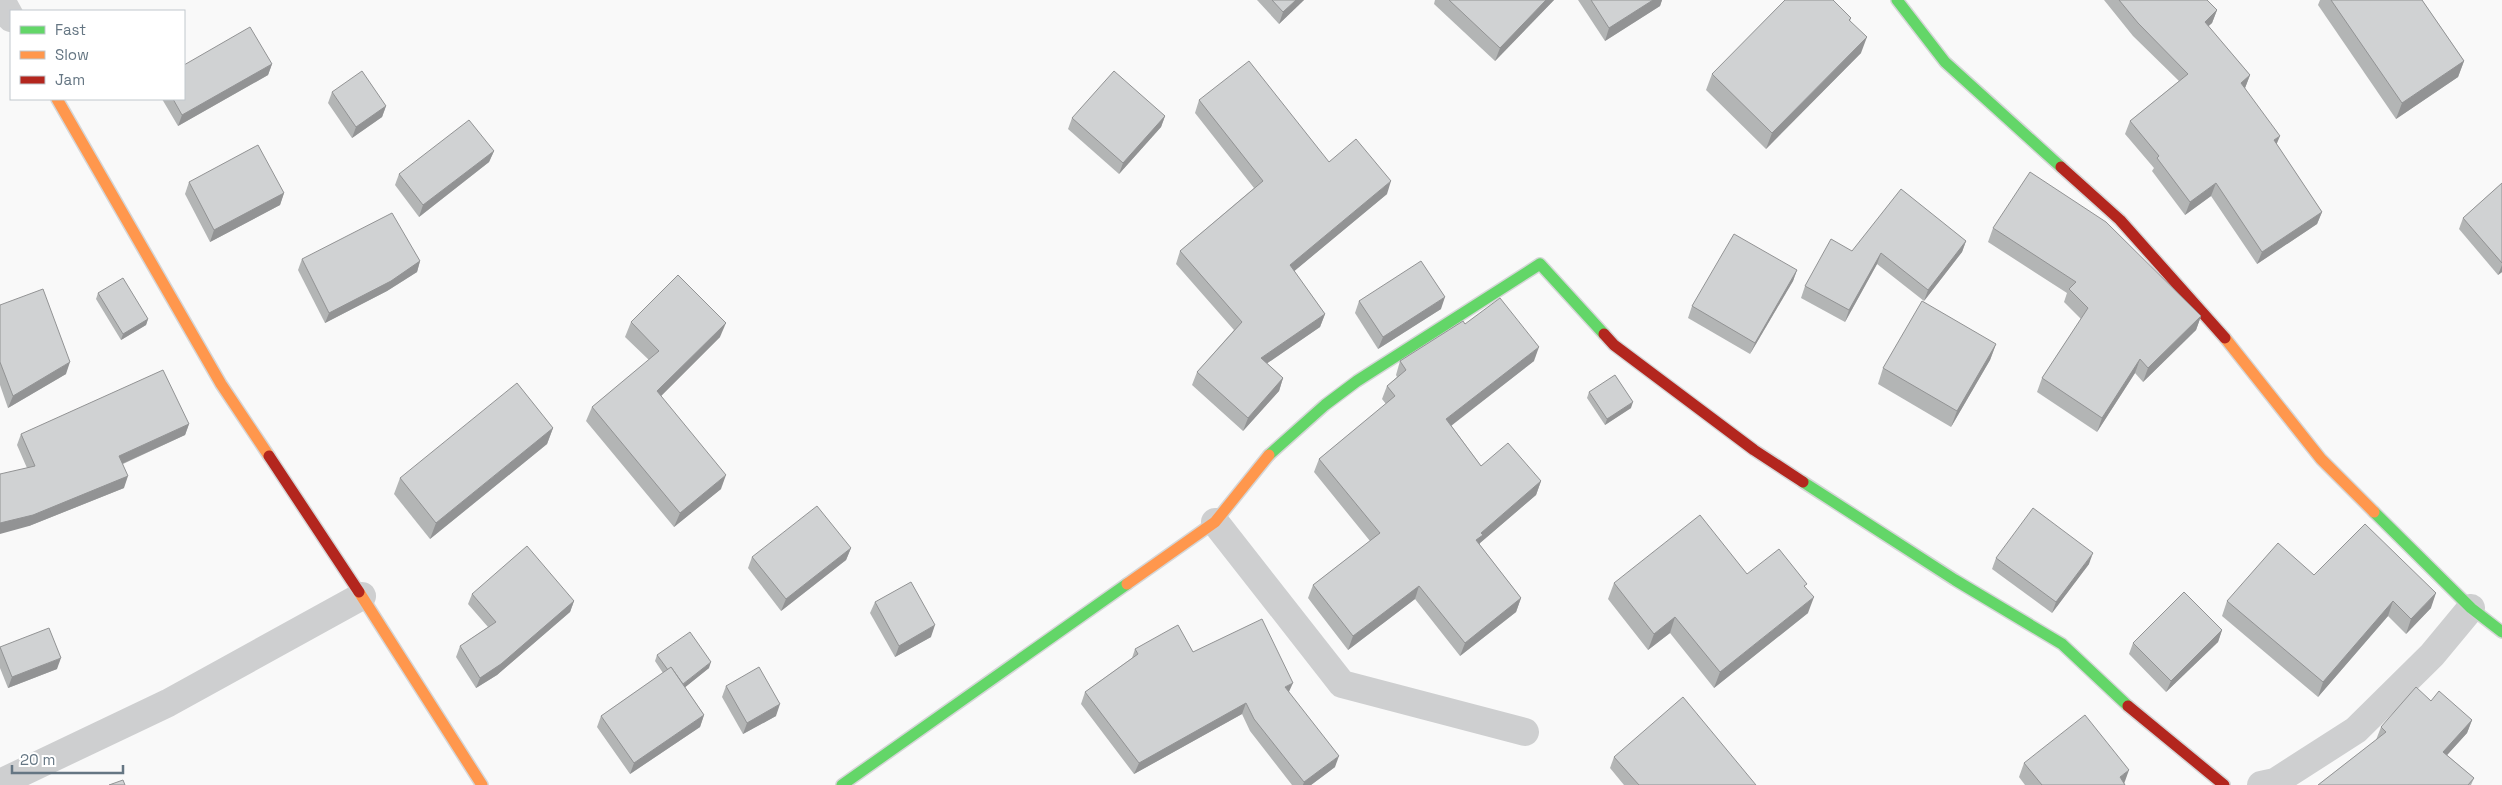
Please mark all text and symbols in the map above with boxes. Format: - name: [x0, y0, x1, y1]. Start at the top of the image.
- legend: [10, 10, 185, 100]
- text: Fast: [55, 20, 86, 39]
- text: Slow: [55, 45, 89, 64]
- text: Jam: [55, 70, 85, 89]
- scale bar: [12, 742, 124, 774]
- text: 20 m: [20, 750, 55, 769]

